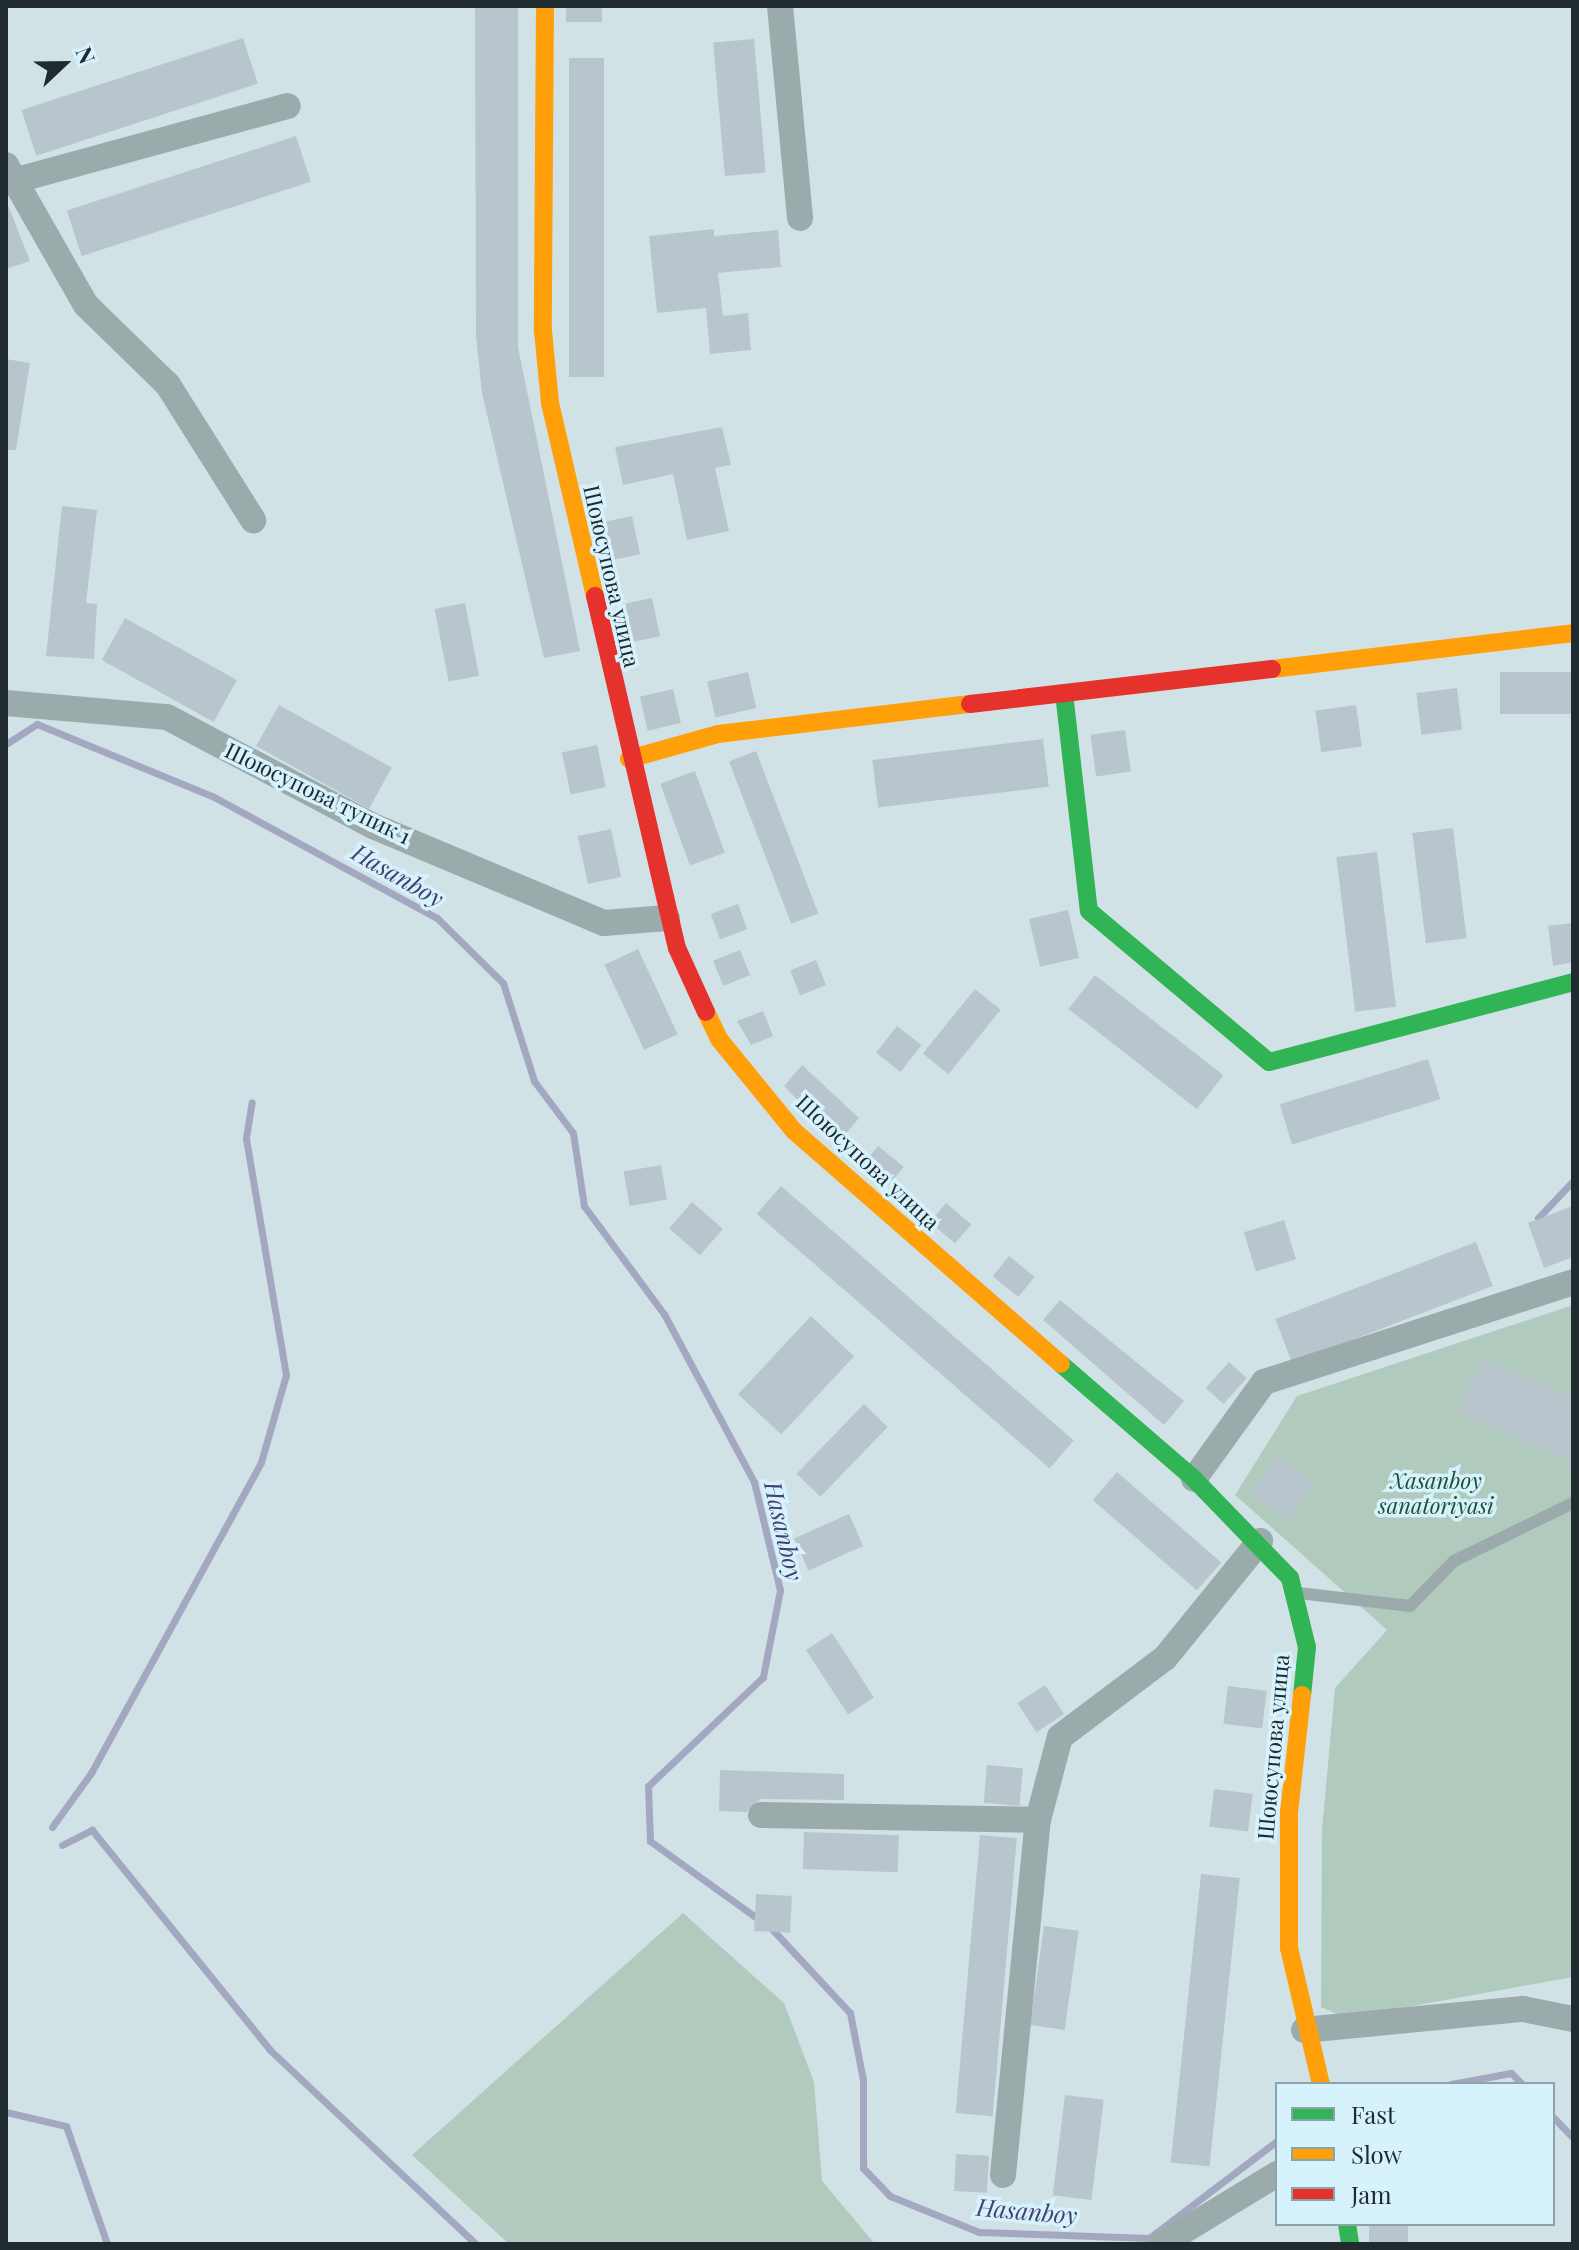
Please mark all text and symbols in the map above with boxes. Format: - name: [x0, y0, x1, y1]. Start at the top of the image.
- north arrow: [24, 24, 104, 104]
- text: N: [69, 42, 103, 68]
- street label: Шоюсупова улица: [578, 482, 646, 670]
- street label: Шоюсупова тупик 1: [221, 737, 415, 849]
- water label: Hasanboy: [347, 837, 449, 913]
- street label: Шоюсупова улица: [791, 1089, 945, 1235]
- park label: Xasanboy sanatoriyasi: [1378, 1467, 1494, 1518]
- water label: Hasanboy: [759, 1479, 809, 1583]
- street label: Шоюсупова улица: [1252, 1653, 1294, 1841]
- legend: [1275, 2082, 1555, 2226]
- text: Fast: [1351, 2098, 1396, 2130]
- text: Slow: [1351, 2138, 1402, 2170]
- text: Jam: [1351, 2178, 1392, 2210]
- water label: Hasanboy: [975, 2192, 1079, 2230]

